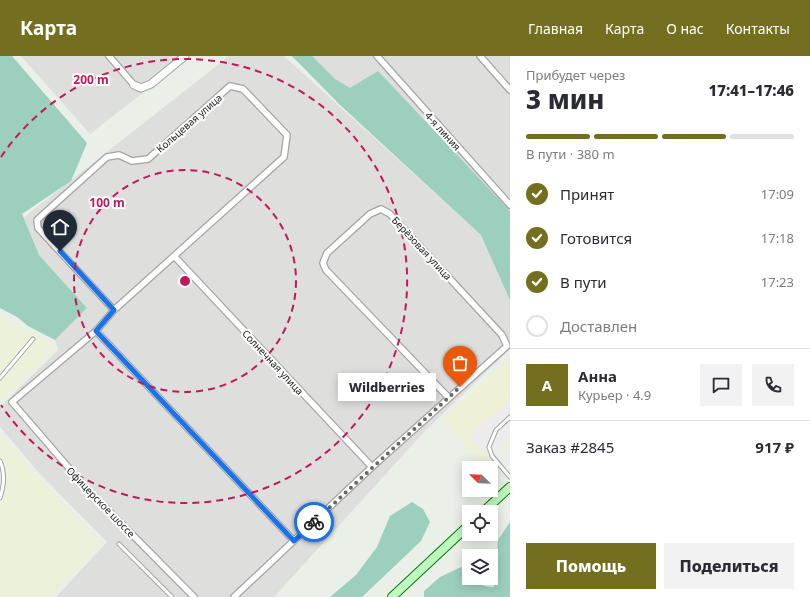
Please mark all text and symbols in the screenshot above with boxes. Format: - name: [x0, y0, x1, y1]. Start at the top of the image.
- text: Карта: [20, 15, 77, 41]
- text: Главная: [528, 19, 583, 38]
- text: Карта: [605, 19, 644, 38]
- text: О нас: [666, 19, 704, 38]
- text: Контакты: [726, 19, 790, 38]
- text: Прибудет через: [526, 66, 625, 84]
- text: 200 m: [73, 71, 109, 88]
- text: 17:41–17:46: [709, 80, 794, 100]
- text: 3 мин: [526, 81, 604, 117]
- street label: Кольцевая улица: [153, 91, 225, 155]
- street label: 4-я линия: [422, 109, 464, 153]
- text: В пути · 380 m: [526, 145, 615, 163]
- icon: check: [526, 183, 548, 205]
- text: Принят: [560, 184, 614, 204]
- text: 17:09: [761, 185, 794, 203]
- text: 100 m: [89, 194, 125, 211]
- pin: [43, 210, 77, 251]
- street label: Берёзовая улица: [389, 213, 455, 283]
- icon: home: [49, 216, 71, 238]
- icon: check: [526, 227, 548, 249]
- text: Готовится: [560, 228, 632, 248]
- text: 17:18: [761, 229, 794, 247]
- icon: check: [526, 271, 548, 293]
- text: В пути: [560, 272, 607, 292]
- text: 17:23: [761, 273, 794, 291]
- centre of rings: [178, 274, 192, 288]
- text: Доставлен: [560, 316, 637, 336]
- street label: Солнечная улица: [239, 326, 307, 398]
- pin: [443, 346, 477, 387]
- icon: bag: [449, 352, 471, 374]
- button: chat: [700, 364, 742, 406]
- button: phone: [752, 364, 794, 406]
- text: Анна: [578, 366, 617, 386]
- callout: Wildberries: [338, 373, 436, 401]
- text: А: [542, 375, 552, 395]
- text: Wildberries: [349, 378, 425, 396]
- text: Курьер · 4.9: [578, 386, 651, 404]
- text: Заказ #2845: [526, 437, 614, 457]
- text: 917 ₽: [755, 437, 794, 457]
- north arrow: [462, 461, 498, 497]
- map controls: [462, 461, 498, 585]
- street label: Офицерское шоссе: [64, 464, 139, 541]
- courier: [294, 502, 334, 542]
- button: locate: [462, 505, 498, 541]
- icon: bike: [303, 511, 325, 533]
- button: Помощь: [526, 543, 656, 589]
- button: Поделиться: [664, 543, 794, 589]
- button: layers: [462, 549, 498, 585]

